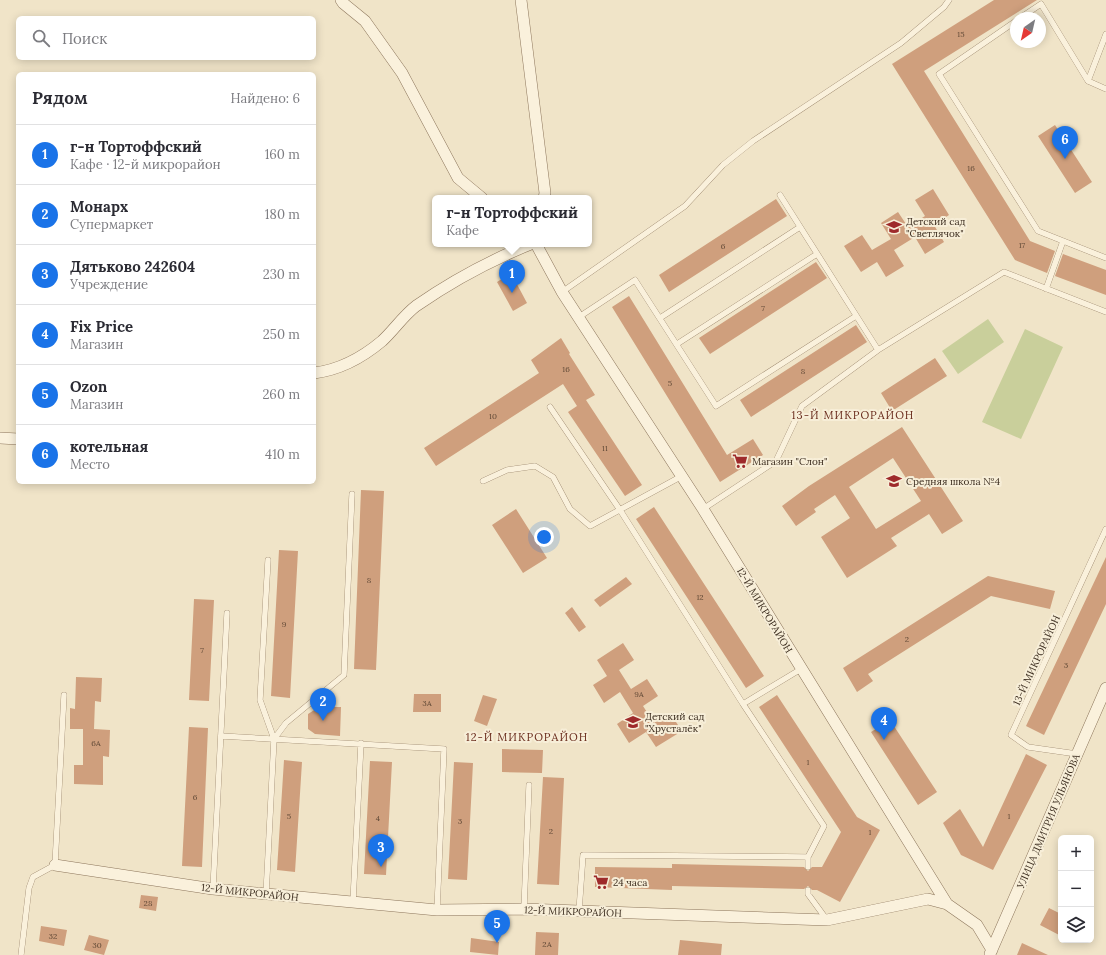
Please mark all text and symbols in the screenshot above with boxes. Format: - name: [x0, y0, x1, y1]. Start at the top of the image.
- north arrow: [1010, 12, 1046, 48]
- search box: [16, 16, 316, 60]
- icon: search: [30, 27, 52, 49]
- text: Поиск: [62, 29, 107, 48]
- house number: 15: [957, 29, 965, 39]
- text: Рядом: [32, 87, 88, 109]
- text: Найдено: 6: [231, 90, 300, 107]
- pin: 6: [1052, 126, 1078, 159]
- text: г-н Тортоффский: [70, 137, 202, 156]
- text: 1: [42, 146, 48, 163]
- text: 160 m: [265, 146, 300, 163]
- text: Кафе · 12-й микрорайон: [70, 156, 221, 173]
- house number: 16: [967, 163, 975, 173]
- popup: [432, 195, 592, 247]
- text: Монарх: [70, 197, 128, 216]
- text: г-н Тортоффский: [446, 203, 578, 222]
- text: 2: [42, 206, 48, 223]
- text: 180 m: [265, 206, 300, 223]
- place label: Детский сад "Светлячок": [906, 215, 966, 240]
- text: Супермаркет: [70, 216, 153, 233]
- school or university icon: Детский сад "Светлячок": [885, 218, 903, 236]
- text: Кафе: [446, 222, 479, 239]
- house number: 17: [1019, 240, 1026, 250]
- house number: 6: [721, 241, 726, 251]
- text: Дятьково 242604: [70, 257, 195, 276]
- pin: 1: [499, 260, 525, 293]
- text: 3: [41, 266, 49, 283]
- text: 230 m: [263, 266, 300, 283]
- text: Учреждение: [70, 276, 148, 293]
- house number: 7: [761, 303, 765, 313]
- text: Fix Price: [70, 317, 133, 336]
- text: 4: [41, 326, 49, 343]
- text: 250 m: [263, 326, 300, 343]
- text: Магазин: [70, 336, 123, 353]
- house number: 16: [562, 364, 570, 374]
- house number: 8: [801, 366, 806, 376]
- text: Ozon: [70, 377, 107, 396]
- house number: 5: [668, 378, 672, 388]
- text: 5: [41, 386, 49, 403]
- text: 260 m: [262, 386, 300, 403]
- text: Магазин: [70, 396, 123, 413]
- district label: 13-Й МИКРОРАЙОН: [792, 408, 914, 422]
- house number: 10: [489, 411, 497, 421]
- text: котельная: [70, 437, 148, 456]
- house number: 11: [602, 443, 608, 453]
- text: 6: [41, 446, 49, 463]
- text: 410 m: [265, 446, 300, 463]
- supermarket icon: Магазин "Слон": [731, 452, 749, 470]
- place label: Магазин "Слон": [752, 455, 827, 468]
- text: Место: [70, 456, 110, 473]
- school or university icon: Средняя школа №4: [885, 472, 903, 490]
- place label: Средняя школа №4: [906, 475, 1001, 488]
- your location: [534, 527, 554, 547]
- street label: 12-Й МИКРОРАЙОН: [734, 565, 795, 656]
- house number: 8: [367, 575, 372, 585]
- house number: 12: [696, 592, 704, 602]
- street label: 13-Й МИКРОРАЙОН: [1010, 613, 1063, 707]
- house number: 9: [282, 619, 287, 629]
- house number: 2: [905, 634, 909, 644]
- house number: 7: [200, 645, 204, 655]
- house number: 3: [1064, 660, 1069, 670]
- pin: 2: [310, 688, 336, 721]
- house number: 9А: [634, 689, 645, 699]
- house number: 3А: [422, 698, 433, 708]
- pin: 4: [871, 707, 897, 740]
- place label: Детский сад "Хрусталёк": [645, 710, 705, 735]
- school or university icon: Детский сад "Хрусталёк": [624, 713, 642, 731]
- district label: 12-Й МИКРОРАЙОН: [466, 730, 588, 744]
- house number: 6А: [91, 738, 102, 748]
- street label: УЛИЦА ДМИТРИЯ УЛЬЯНОВА: [1014, 751, 1083, 891]
- house number: 1: [807, 757, 810, 767]
- house number: 6: [193, 792, 198, 802]
- house number: 5: [287, 811, 291, 821]
- house number: 1: [1008, 811, 1011, 821]
- house number: 4: [376, 813, 381, 823]
- house number: 3: [458, 816, 463, 826]
- house number: 2: [549, 826, 553, 836]
- house number: 1: [869, 827, 872, 837]
- pin: 3: [368, 834, 394, 867]
- map controls: [1058, 835, 1094, 943]
- button: +: [1058, 835, 1094, 871]
- button: −: [1058, 871, 1094, 907]
- supermarket icon: 24 часа: [592, 873, 610, 891]
- place label: 24 часа: [613, 876, 647, 889]
- street label: 12-Й МИКРОРАЙОН: [201, 881, 299, 904]
- house number: 28: [144, 898, 153, 908]
- street label: 12-Й МИКРОРАЙОН: [524, 903, 622, 920]
- button: layers: [1058, 907, 1094, 943]
- pin: 5: [484, 910, 510, 943]
- house number: 32: [49, 931, 57, 941]
- house number: 2А: [542, 939, 553, 949]
- house number: 30: [92, 940, 102, 950]

